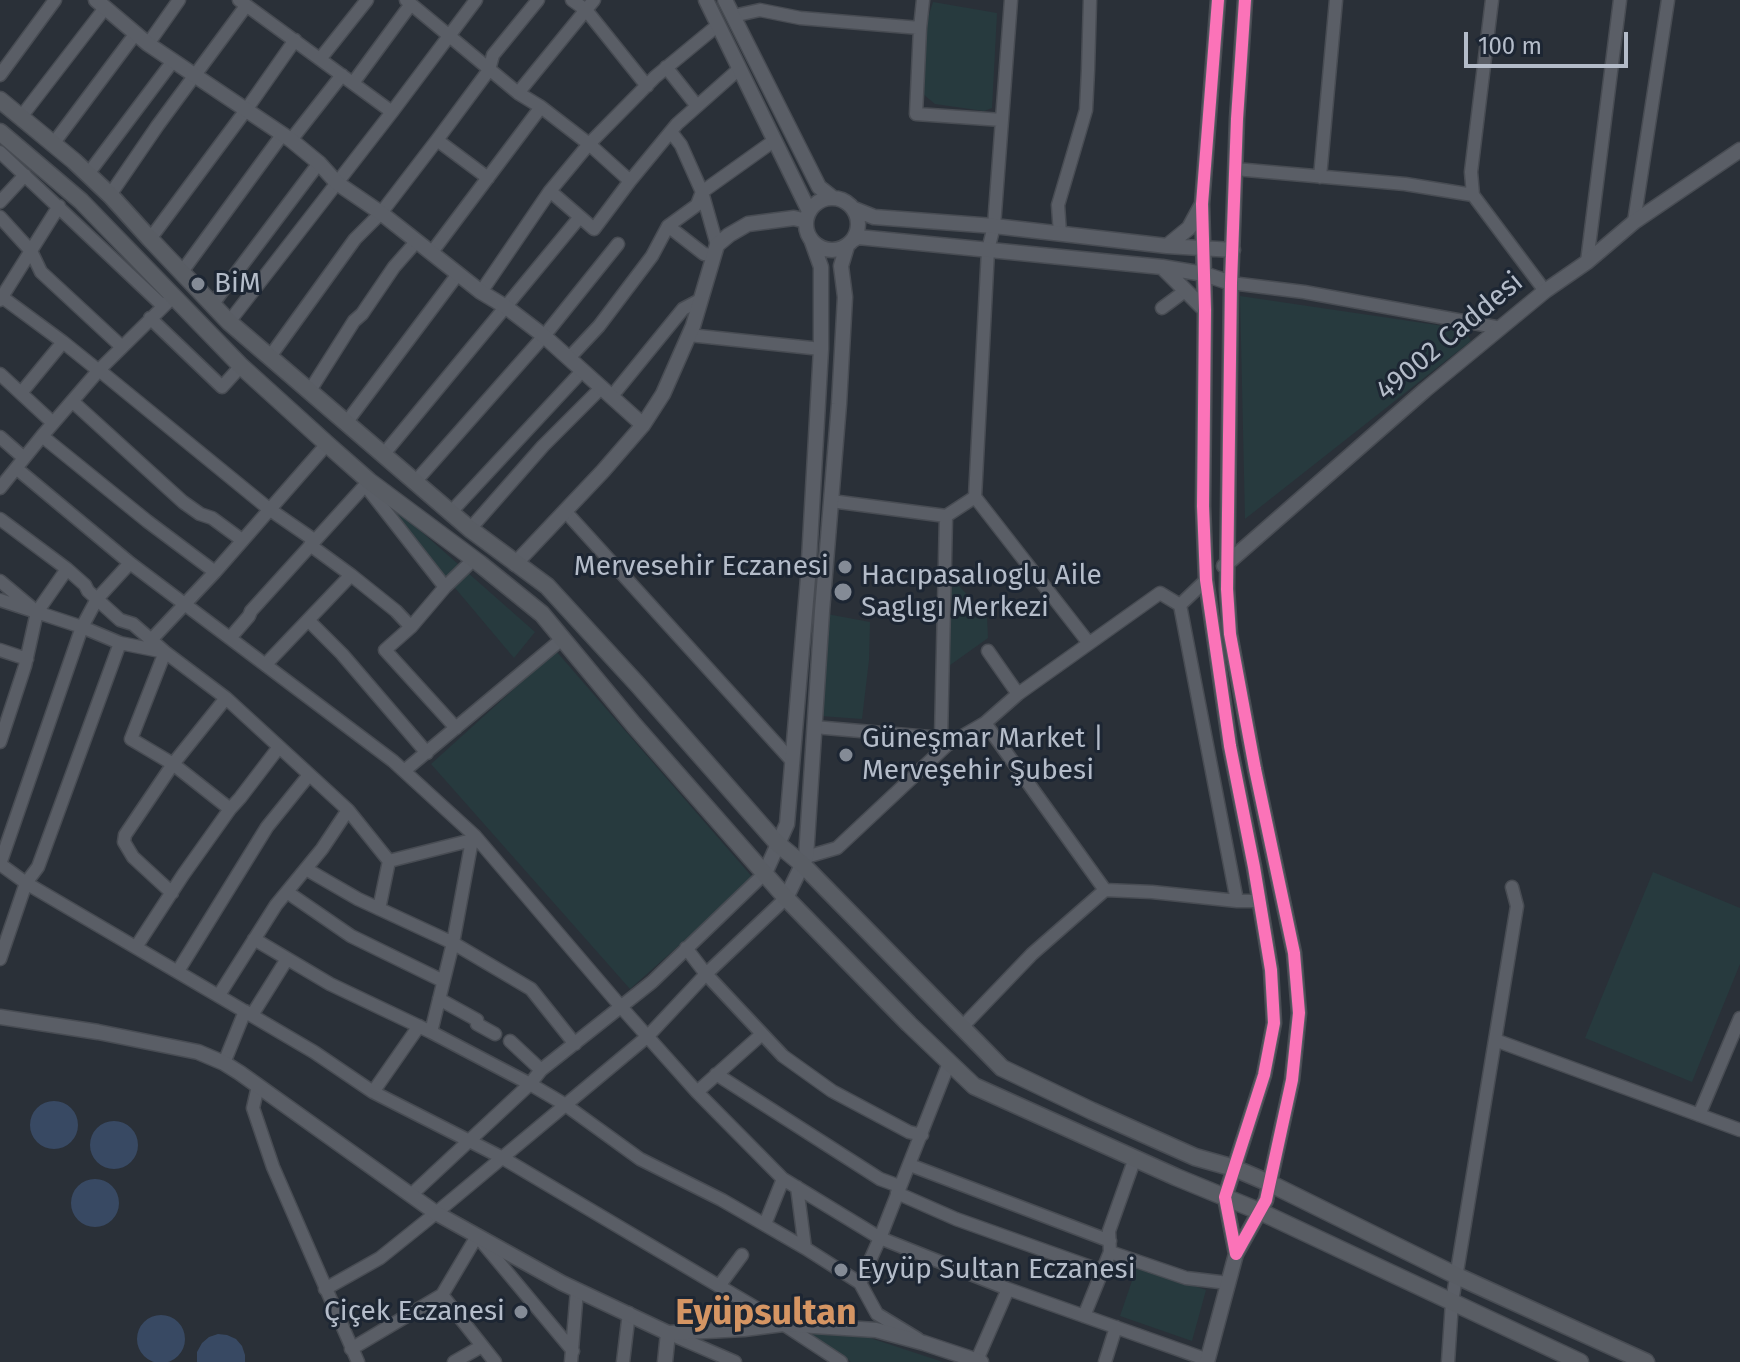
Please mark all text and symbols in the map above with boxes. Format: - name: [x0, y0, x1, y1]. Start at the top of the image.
- scale bar: [1468, 16, 1632, 66]
- text: 100 m: [1478, 32, 1542, 60]
- street label: 49002 Caddesi: [1370, 266, 1530, 408]
- place label: BiM: [214, 267, 261, 301]
- marker: BiM: [189, 275, 207, 293]
- place label: Mervesehir Eczanesi: [574, 550, 829, 584]
- marker: Mervesehir Eczanesi: [836, 558, 854, 576]
- place label: Hacıpasalıoglu Aile Saglıgı Merkezi: [861, 559, 1102, 625]
- marker: Hacıpasalıoglu Aile Saglıgı Merkezi: [832, 581, 854, 603]
- place label: Güneşmar Market | Merveşehir Şubesi: [862, 722, 1104, 788]
- marker: Güneşmar Market | Merveşehir Şubesi: [837, 746, 855, 764]
- place label: Eyyüp Sultan Eczanesi: [857, 1253, 1136, 1287]
- marker: Eyyüp Sultan Eczanesi: [832, 1261, 850, 1279]
- district label: Eyüpsultan: [675, 1292, 857, 1336]
- place label: Çiçek Eczanesi: [324, 1295, 505, 1329]
- marker: Çiçek Eczanesi: [512, 1303, 530, 1321]

